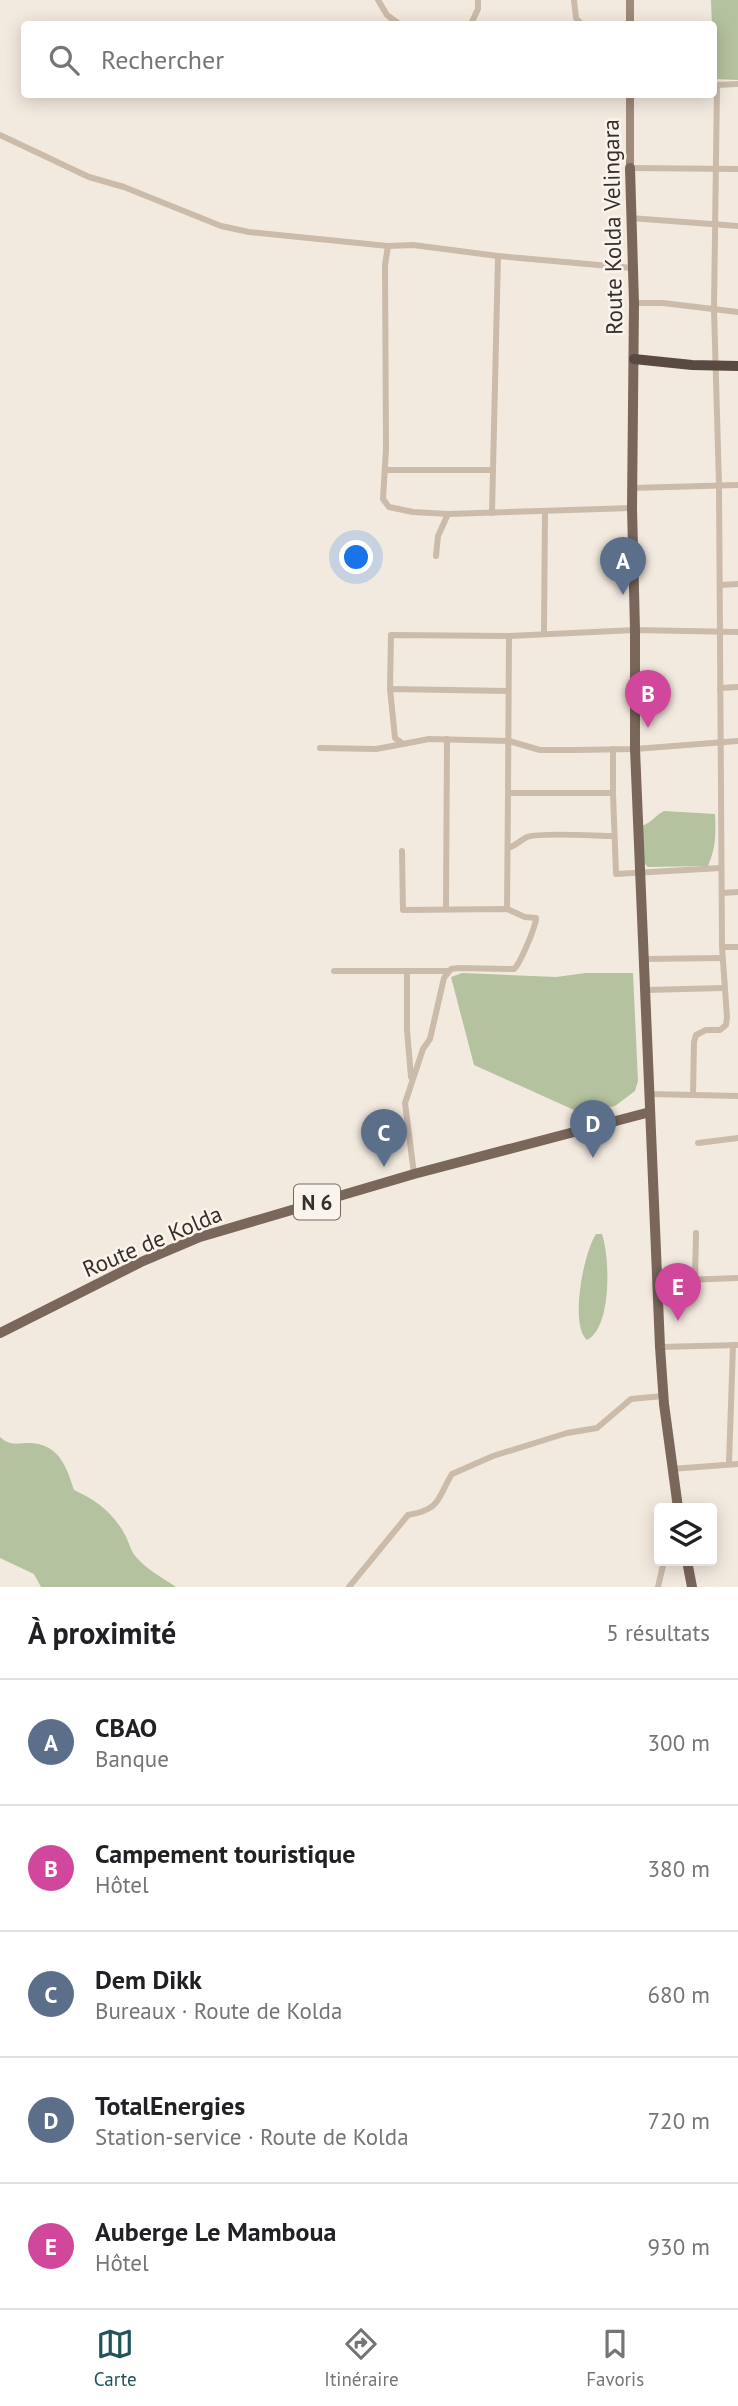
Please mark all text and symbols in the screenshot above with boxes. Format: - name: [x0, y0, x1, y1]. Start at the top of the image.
- search box: [21, 21, 717, 98]
- icon: search: [45, 41, 83, 79]
- text: Rechercher: [101, 43, 224, 76]
- street label: Route Kolda Velingara: [596, 119, 628, 335]
- pin: A: [600, 537, 646, 595]
- your location: [339, 540, 373, 574]
- pin: B: [625, 670, 671, 728]
- pin: D: [570, 1100, 616, 1158]
- pin: C: [361, 1109, 407, 1167]
- road number: N 6: [294, 1184, 340, 1220]
- street label: Route de Kolda: [78, 1199, 226, 1283]
- pin: E: [655, 1263, 701, 1321]
- map controls: [654, 1503, 717, 1566]
- button: layers: [654, 1503, 717, 1566]
- text: À proximité: [28, 1613, 176, 1652]
- text: 5 résultats: [606, 1618, 710, 1647]
- text: CBAO: [95, 1711, 157, 1744]
- text: A: [44, 1728, 58, 1757]
- text: 300 m: [648, 1728, 710, 1757]
- text: Banque: [95, 1744, 169, 1773]
- text: Campement touristique: [95, 1837, 355, 1870]
- text: B: [44, 1854, 58, 1883]
- text: 380 m: [648, 1854, 710, 1883]
- text: Hôtel: [95, 1870, 149, 1899]
- text: Dem Dikk: [95, 1963, 202, 1996]
- text: C: [45, 1980, 57, 2009]
- text: 680 m: [648, 1980, 710, 2009]
- text: Bureaux · Route de Kolda: [95, 1996, 342, 2025]
- text: TotalEnergies: [95, 2089, 245, 2122]
- text: D: [44, 2106, 58, 2135]
- text: 720 m: [648, 2106, 710, 2135]
- text: Station-service · Route de Kolda: [95, 2122, 409, 2151]
- text: Auberge Le Mamboua: [95, 2215, 336, 2248]
- text: E: [45, 2232, 57, 2261]
- text: 930 m: [648, 2232, 710, 2261]
- text: Hôtel: [95, 2248, 149, 2277]
- tab: Carte: [94, 2325, 137, 2391]
- tab: Itinéraire: [324, 2325, 399, 2391]
- tab: Favoris: [586, 2325, 644, 2391]

